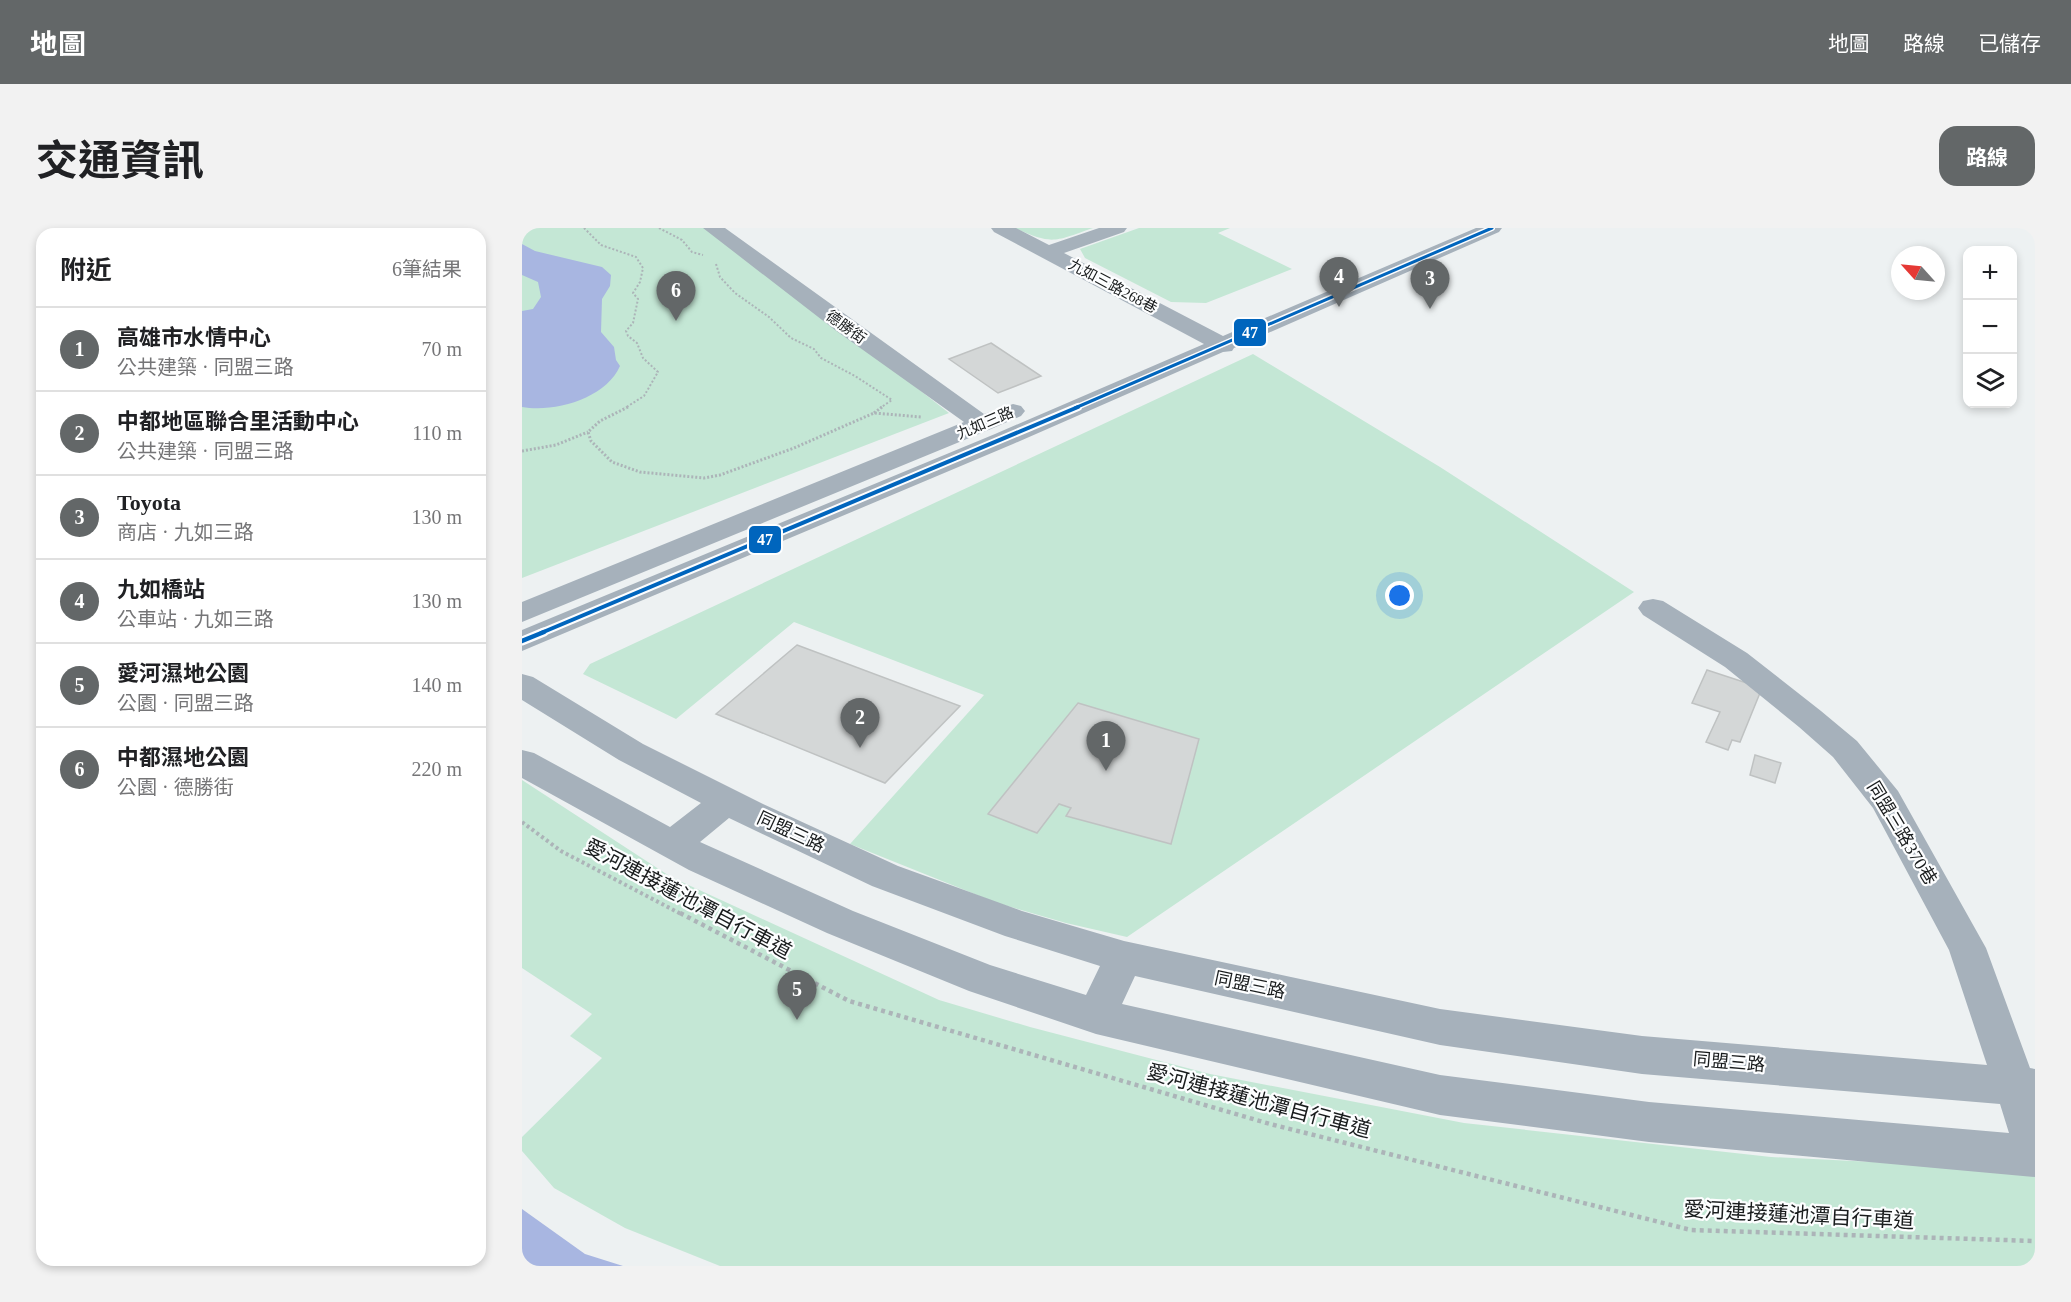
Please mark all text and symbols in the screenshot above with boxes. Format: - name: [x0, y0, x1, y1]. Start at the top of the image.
- text: 地圖: [30, 29, 86, 60]
- text: 地圖: [1828, 32, 1870, 56]
- text: 路線: [1903, 32, 1945, 56]
- text: 已儲存: [1978, 32, 2041, 56]
- button: 路線: [1939, 126, 2035, 186]
- text: 交通資訊: [36, 138, 204, 184]
- north arrow: [1891, 246, 1945, 300]
- map controls: [1963, 246, 2017, 408]
- button: +: [1963, 246, 2017, 300]
- street label: 九如三路268巷: [1066, 255, 1160, 316]
- text: 附近: [60, 256, 112, 285]
- pin: 4: [1320, 257, 1358, 307]
- text: 6筆結果: [392, 258, 462, 280]
- pin: 3: [1410, 260, 1450, 309]
- pin: 6: [656, 272, 696, 321]
- button: −: [1963, 300, 2017, 354]
- street label: 德勝街: [823, 306, 869, 347]
- line badge: 47: [1233, 318, 1267, 347]
- text: 47: [1242, 324, 1258, 341]
- text: 高雄市水情中心: [117, 325, 271, 350]
- text: 1: [75, 338, 85, 360]
- text: 70 m: [421, 338, 462, 360]
- button: layers: [1963, 354, 2017, 408]
- text: 公共建築 · 同盟三路: [117, 356, 294, 378]
- street label: 九如三路: [954, 403, 1016, 442]
- text: 中都地區聯合里活動中心: [117, 409, 359, 434]
- text: 2: [75, 422, 85, 444]
- text: 110 m: [412, 422, 462, 444]
- text: 公共建築 · 同盟三路: [117, 440, 294, 462]
- text: Toyota: [117, 490, 181, 515]
- text: 3: [75, 506, 85, 528]
- text: 130 m: [411, 506, 462, 528]
- text: 商店 · 九如三路: [117, 521, 254, 543]
- line badge: 47: [748, 525, 782, 554]
- text: 47: [757, 531, 773, 548]
- text: 九如橋站: [117, 577, 205, 602]
- your location: [1385, 581, 1414, 610]
- text: 4: [75, 590, 85, 612]
- text: 130 m: [411, 590, 462, 612]
- text: 公車站 · 九如三路: [117, 608, 274, 630]
- text: 愛河濕地公園: [117, 661, 249, 686]
- text: 5: [75, 674, 85, 696]
- text: 140 m: [411, 674, 462, 696]
- text: 公園 · 同盟三路: [117, 692, 254, 714]
- pin: 2: [840, 698, 880, 748]
- pin: 1: [1086, 722, 1126, 771]
- text: 中都濕地公園: [117, 745, 249, 770]
- text: 6: [75, 758, 85, 780]
- text: 220 m: [411, 758, 462, 780]
- text: 公園 · 德勝街: [117, 776, 234, 798]
- street label: 同盟三路370巷: [1863, 778, 1941, 888]
- street label: 同盟三路: [754, 808, 828, 856]
- street label: 愛河連接蓮池潭自行車道: [580, 834, 796, 964]
- street label: 同盟三路: [1213, 968, 1287, 1002]
- pin: 5: [778, 970, 816, 1020]
- street label: 同盟三路: [1692, 1049, 1766, 1075]
- street label: 愛河連接蓮池潭自行車道: [1144, 1060, 1374, 1142]
- street label: 愛河連接蓮池潭自行車道: [1683, 1197, 1915, 1233]

